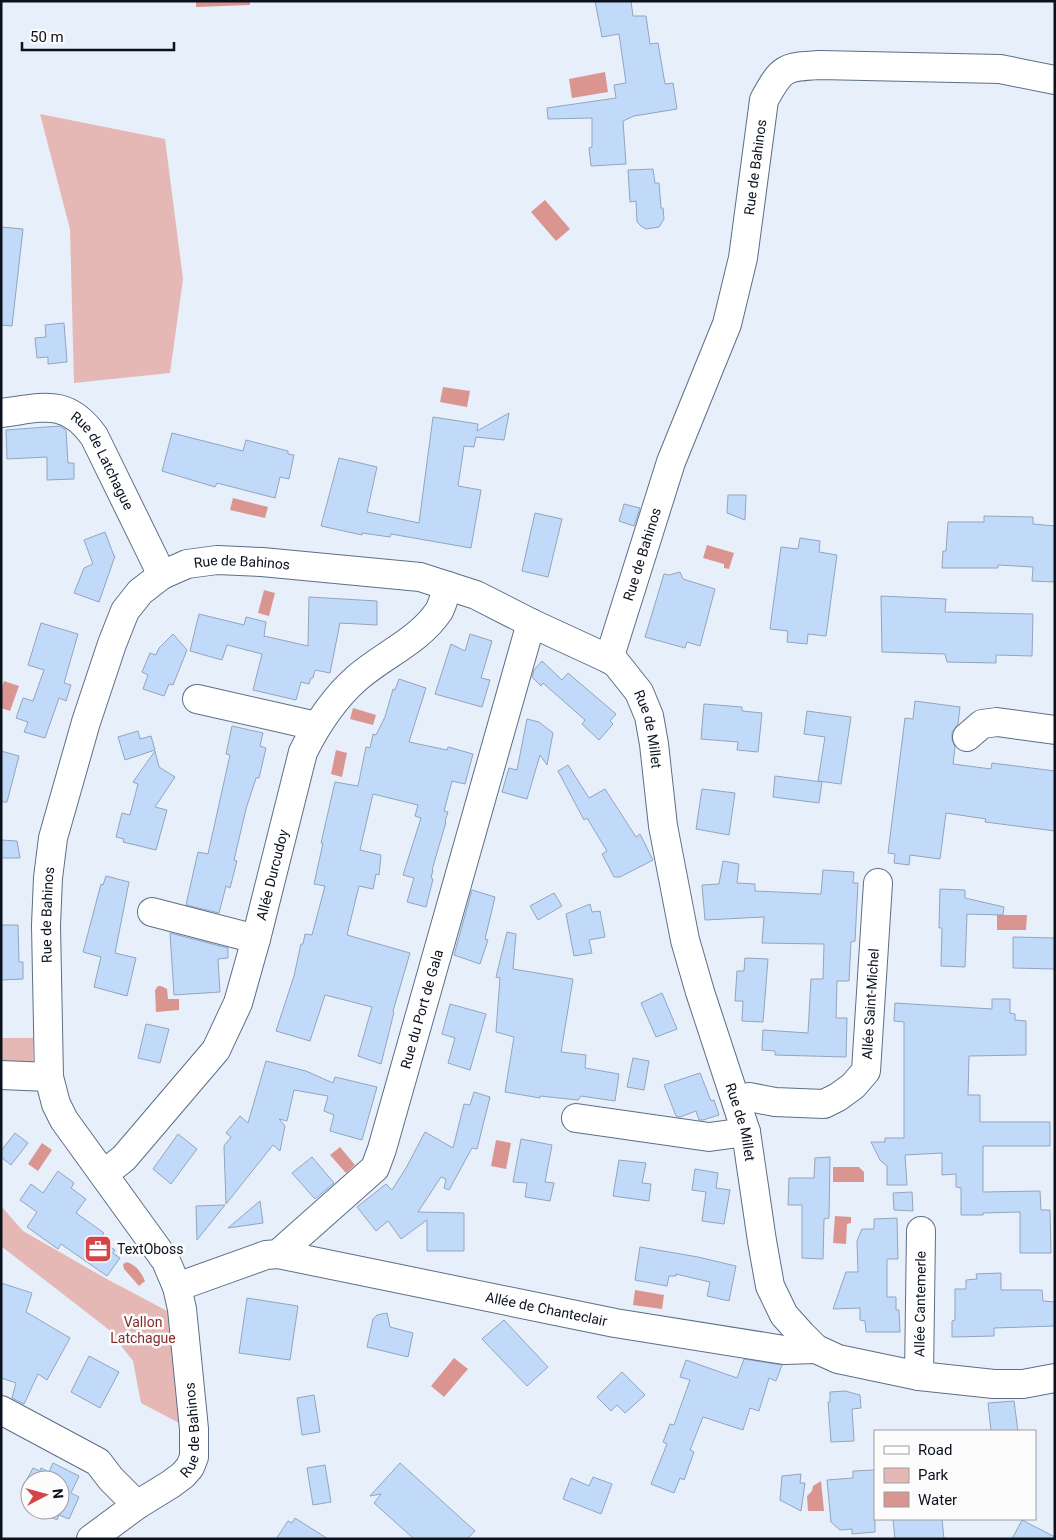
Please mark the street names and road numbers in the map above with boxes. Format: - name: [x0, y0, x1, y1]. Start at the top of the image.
- street label: Rue de Bahinos: [741, 118, 769, 216]
- street label: Rue de Latchague: [68, 408, 137, 512]
- street label: Rue de Bahinos: [620, 506, 664, 603]
- street label: Rue de Bahinos: [193, 552, 291, 573]
- street label: Rue de Millet: [631, 687, 665, 770]
- street label: Allée Durcudoy: [253, 827, 291, 922]
- street label: Rue de Bahinos: [38, 866, 57, 963]
- street label: Rue du Port de Gala: [397, 948, 446, 1071]
- street label: Allée Saint-Michel: [859, 948, 882, 1060]
- street label: Rue de Millet: [722, 1081, 758, 1163]
- street label: Allée Cantemerle: [911, 1251, 929, 1357]
- street label: Allée de Chanteclair: [484, 1289, 609, 1329]
- street label: Rue de Bahinos: [177, 1382, 202, 1481]

